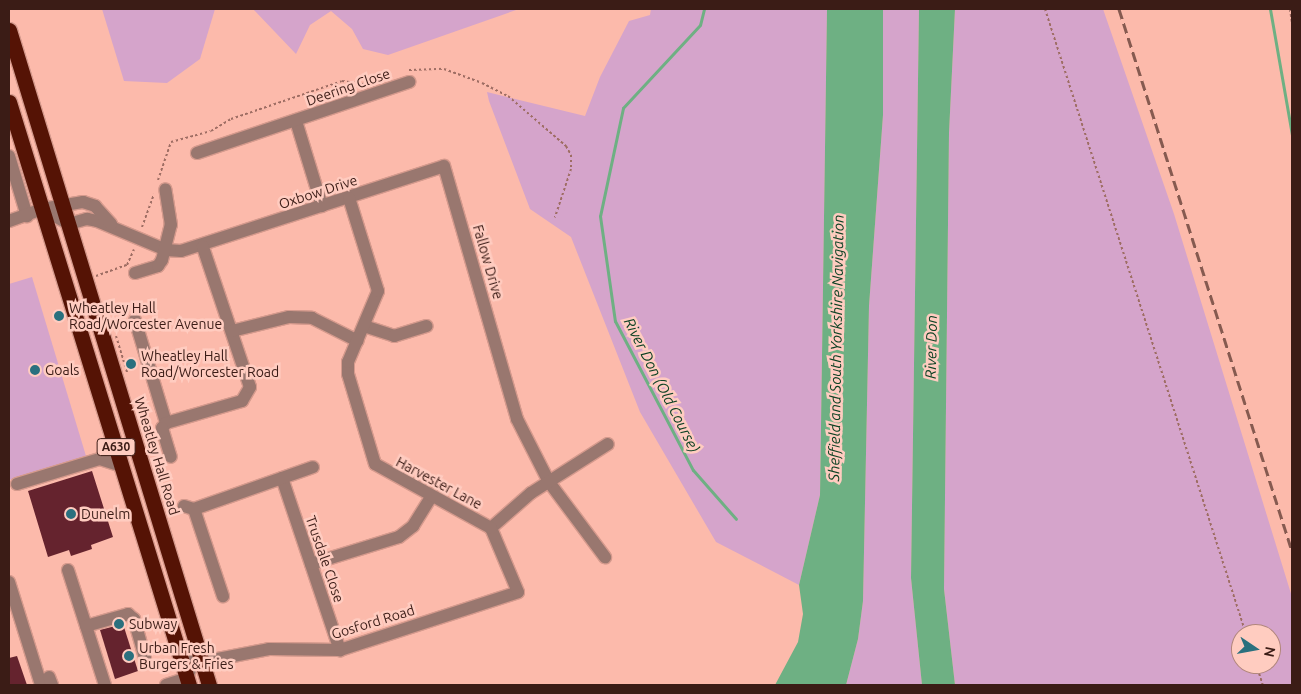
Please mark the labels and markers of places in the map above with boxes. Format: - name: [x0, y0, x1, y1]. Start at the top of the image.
- place label: Wheatley Hall Road/Worcester Avenue: [69, 300, 222, 332]
- marker: Wheatley Hall Road/Worcester Avenue: [53, 310, 65, 322]
- place label: Wheatley Hall Road/Worcester Road: [141, 348, 279, 381]
- marker: Wheatley Hall Road/Worcester Road: [125, 358, 137, 370]
- place label: Goals: [45, 362, 79, 378]
- marker: Goals: [29, 364, 41, 376]
- place label: Dunelm: [81, 506, 130, 522]
- marker: Dunelm: [65, 508, 77, 520]
- place label: Subway: [129, 616, 177, 632]
- marker: Subway: [113, 618, 125, 630]
- place label: Urban Fresh Burgers & Fries: [139, 640, 234, 672]
- marker: Urban Fresh Burgers & Fries: [123, 650, 135, 662]

